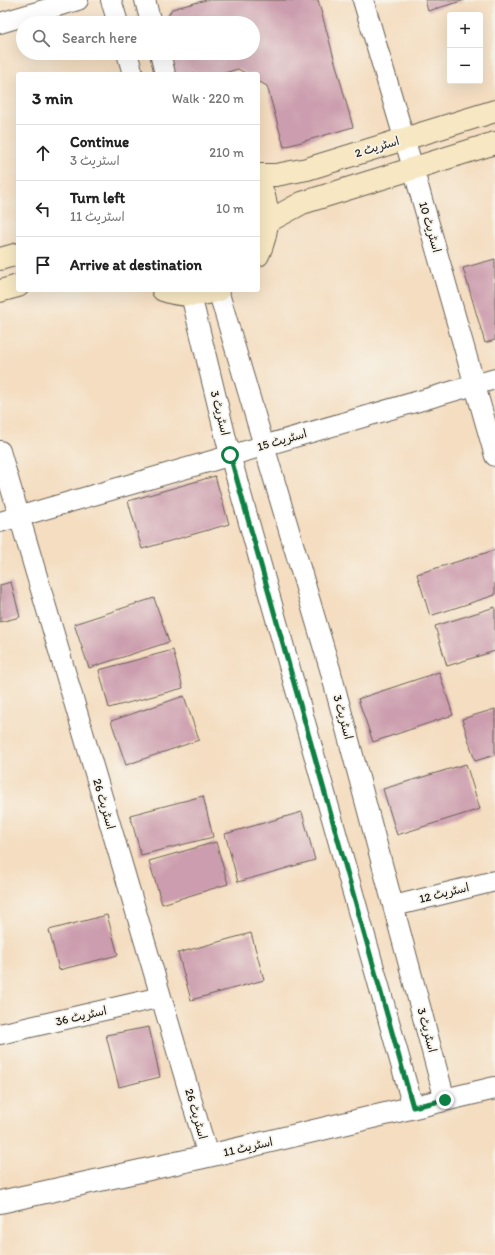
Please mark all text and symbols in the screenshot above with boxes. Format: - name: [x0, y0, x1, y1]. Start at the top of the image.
- map controls: [447, 12, 483, 84]
- button: +: [447, 12, 483, 48]
- search box: [16, 16, 260, 60]
- icon: search: [30, 27, 52, 49]
- text: Search here: [62, 29, 137, 47]
- button: −: [447, 48, 483, 84]
- text: 3 min: [32, 88, 73, 108]
- text: Walk · 220 m: [172, 91, 244, 106]
- text: Continue: [70, 133, 129, 151]
- street label: اسٹریٹ 2: [353, 134, 401, 160]
- icon: ahead: [32, 142, 54, 164]
- text: 210 m: [209, 145, 244, 160]
- text: اسٹریٹ 3: [70, 153, 120, 168]
- text: Turn left: [70, 189, 125, 207]
- icon: left: [32, 198, 54, 220]
- street label: اسٹریٹ 10: [416, 200, 444, 254]
- text: 10 m: [216, 201, 244, 216]
- text: اسٹریٹ 11: [70, 209, 125, 224]
- icon: arrive: [32, 254, 54, 276]
- text: Arrive at destination: [70, 256, 202, 274]
- street label: اسٹریٹ 3: [208, 389, 232, 437]
- street label: اسٹریٹ 15: [255, 426, 309, 454]
- route start: [221, 446, 239, 464]
- street label: اسٹریٹ 3: [330, 693, 356, 741]
- street label: اسٹریٹ 26: [90, 777, 118, 831]
- street label: اسٹریٹ 12: [417, 880, 471, 906]
- street label: اسٹریٹ 36: [54, 1003, 108, 1029]
- street label: اسٹریٹ 3: [414, 1006, 440, 1054]
- street label: اسٹریٹ 26: [182, 1087, 210, 1141]
- route end: [436, 1091, 454, 1109]
- street label: اسٹریٹ 11: [222, 1134, 274, 1159]

